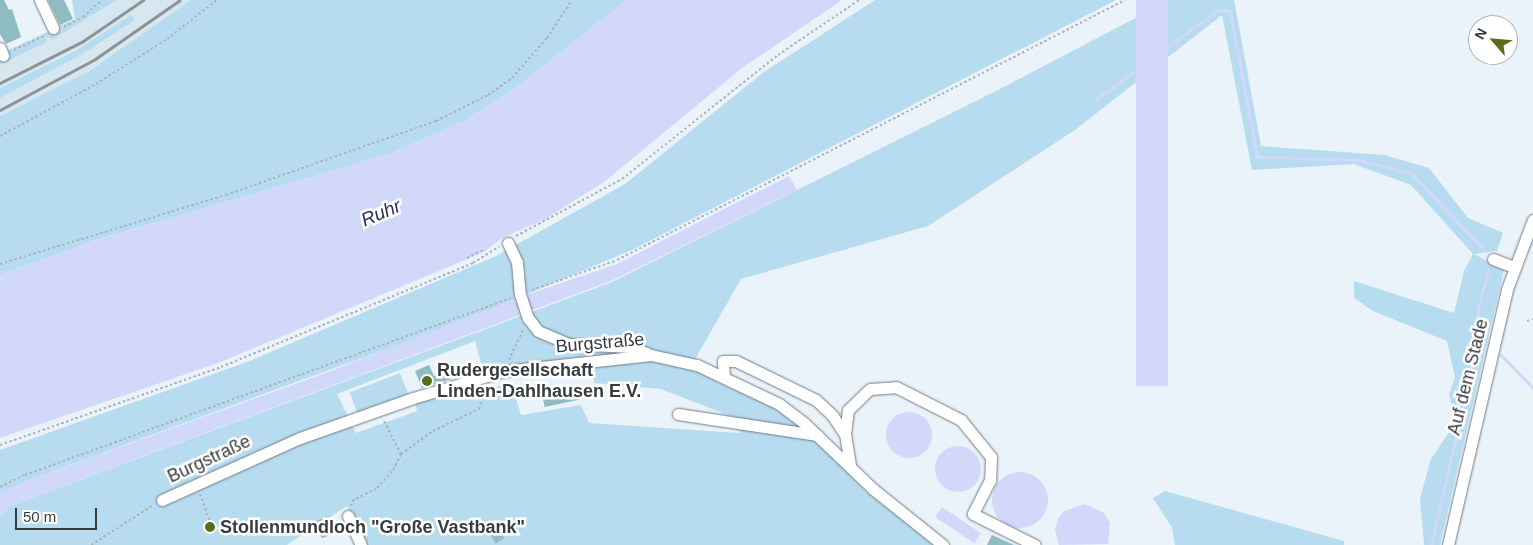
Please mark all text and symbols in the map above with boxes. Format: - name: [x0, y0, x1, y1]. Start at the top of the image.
- north arrow: [1468, 15, 1518, 65]
- text: N: [1471, 26, 1490, 42]
- water label: Ruhr: [358, 194, 404, 232]
- street label: Auf dem Stade: [1443, 317, 1493, 437]
- street label: Burgstraße: [555, 328, 645, 358]
- place label: Rudergesellschaft Linden-Dahlhausen E.V.: [437, 360, 641, 402]
- marker: Rudergesellschaft Linden-Dahlhausen E.V.: [421, 375, 433, 387]
- street label: Burgstraße: [164, 430, 254, 488]
- scale bar: [18, 498, 100, 530]
- text: 50 m: [23, 508, 56, 525]
- place label: Stollenmundloch "Große Vastbank": [220, 516, 525, 538]
- marker: Stollenmundloch "Große Vastbank": [204, 521, 216, 533]

